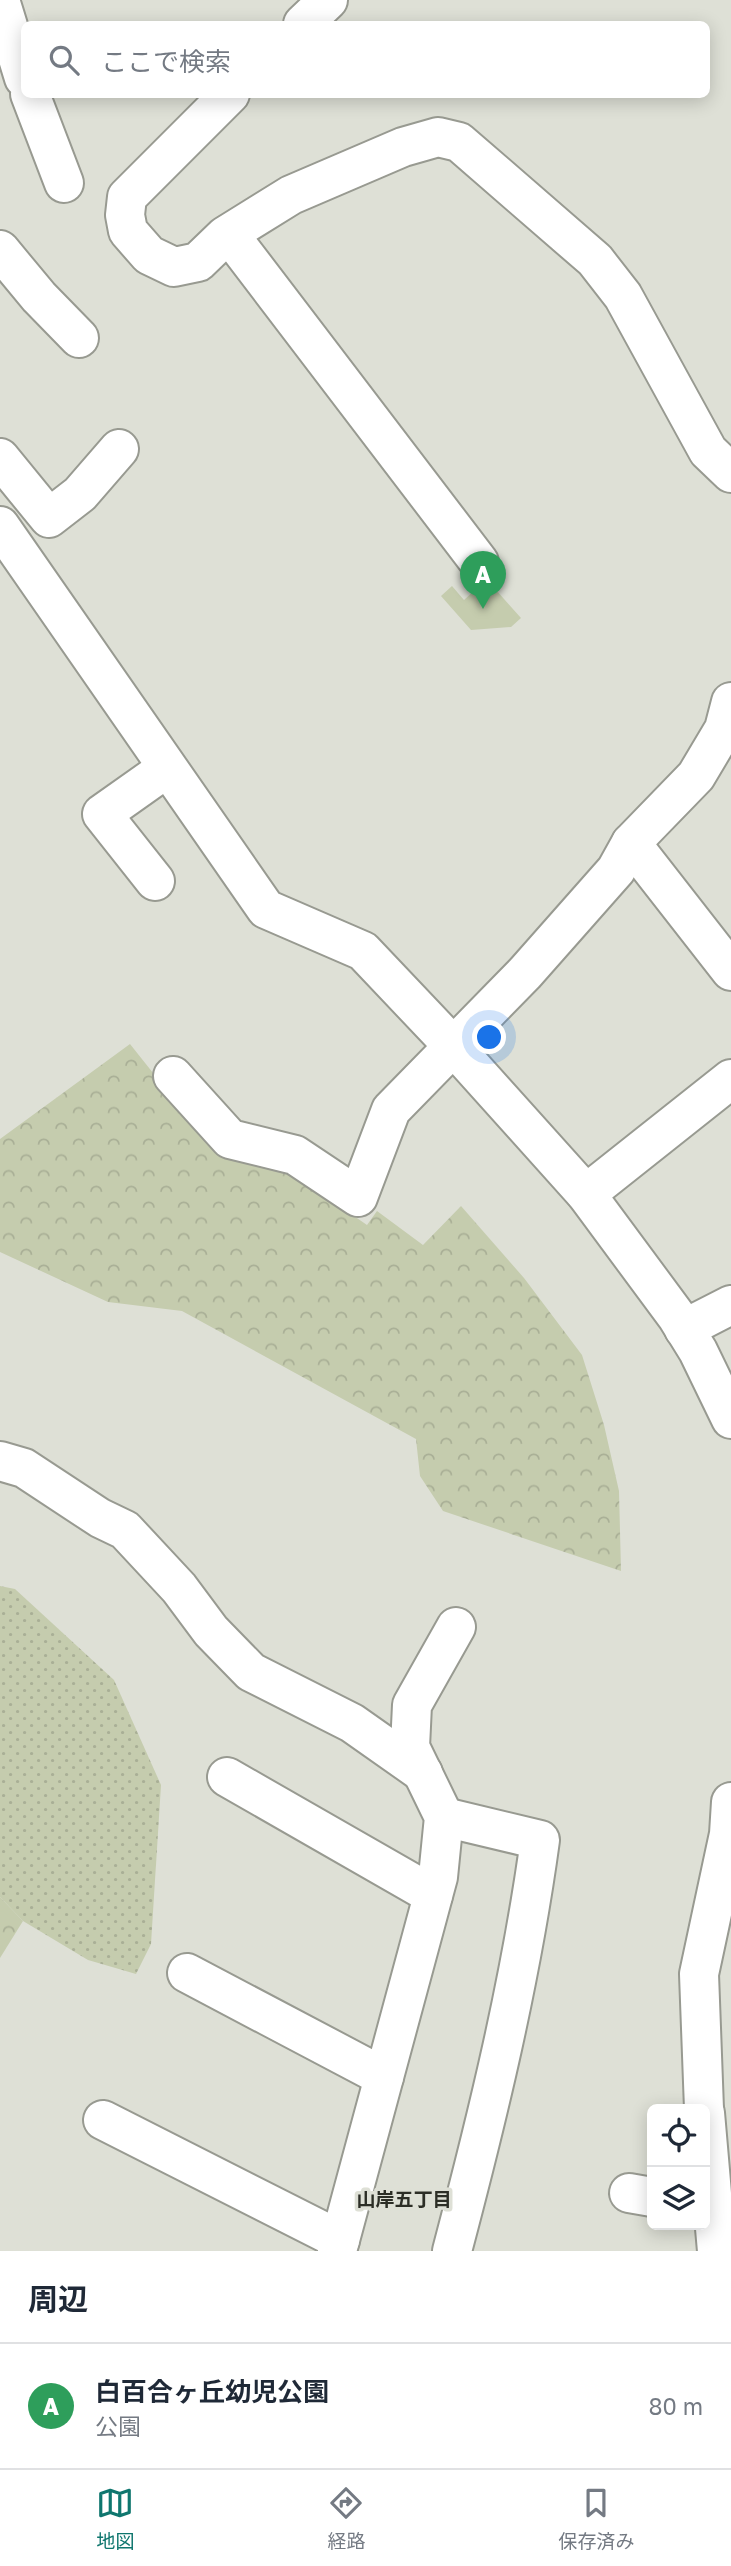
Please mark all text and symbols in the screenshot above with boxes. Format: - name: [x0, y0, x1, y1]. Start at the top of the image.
- search box: [21, 21, 710, 98]
- icon: search: [45, 41, 83, 79]
- text: ここで検索: [101, 46, 231, 77]
- pin: A: [460, 551, 506, 609]
- your location: [472, 1020, 506, 1054]
- map controls: [647, 2104, 710, 2230]
- button: locate: [647, 2104, 710, 2167]
- button: layers: [647, 2167, 710, 2230]
- district label: 山岸五丁目: [356, 2187, 452, 2210]
- text: 周辺: [28, 2281, 88, 2317]
- text: 白百合ヶ丘幼児公園: [95, 2376, 329, 2407]
- text: A: [43, 2392, 59, 2420]
- text: 80 m: [649, 2392, 703, 2420]
- text: 公園: [95, 2412, 141, 2440]
- tab: 地図: [96, 2484, 135, 2553]
- tab: 経路: [327, 2484, 366, 2553]
- tab: 保存済み: [558, 2484, 635, 2553]

